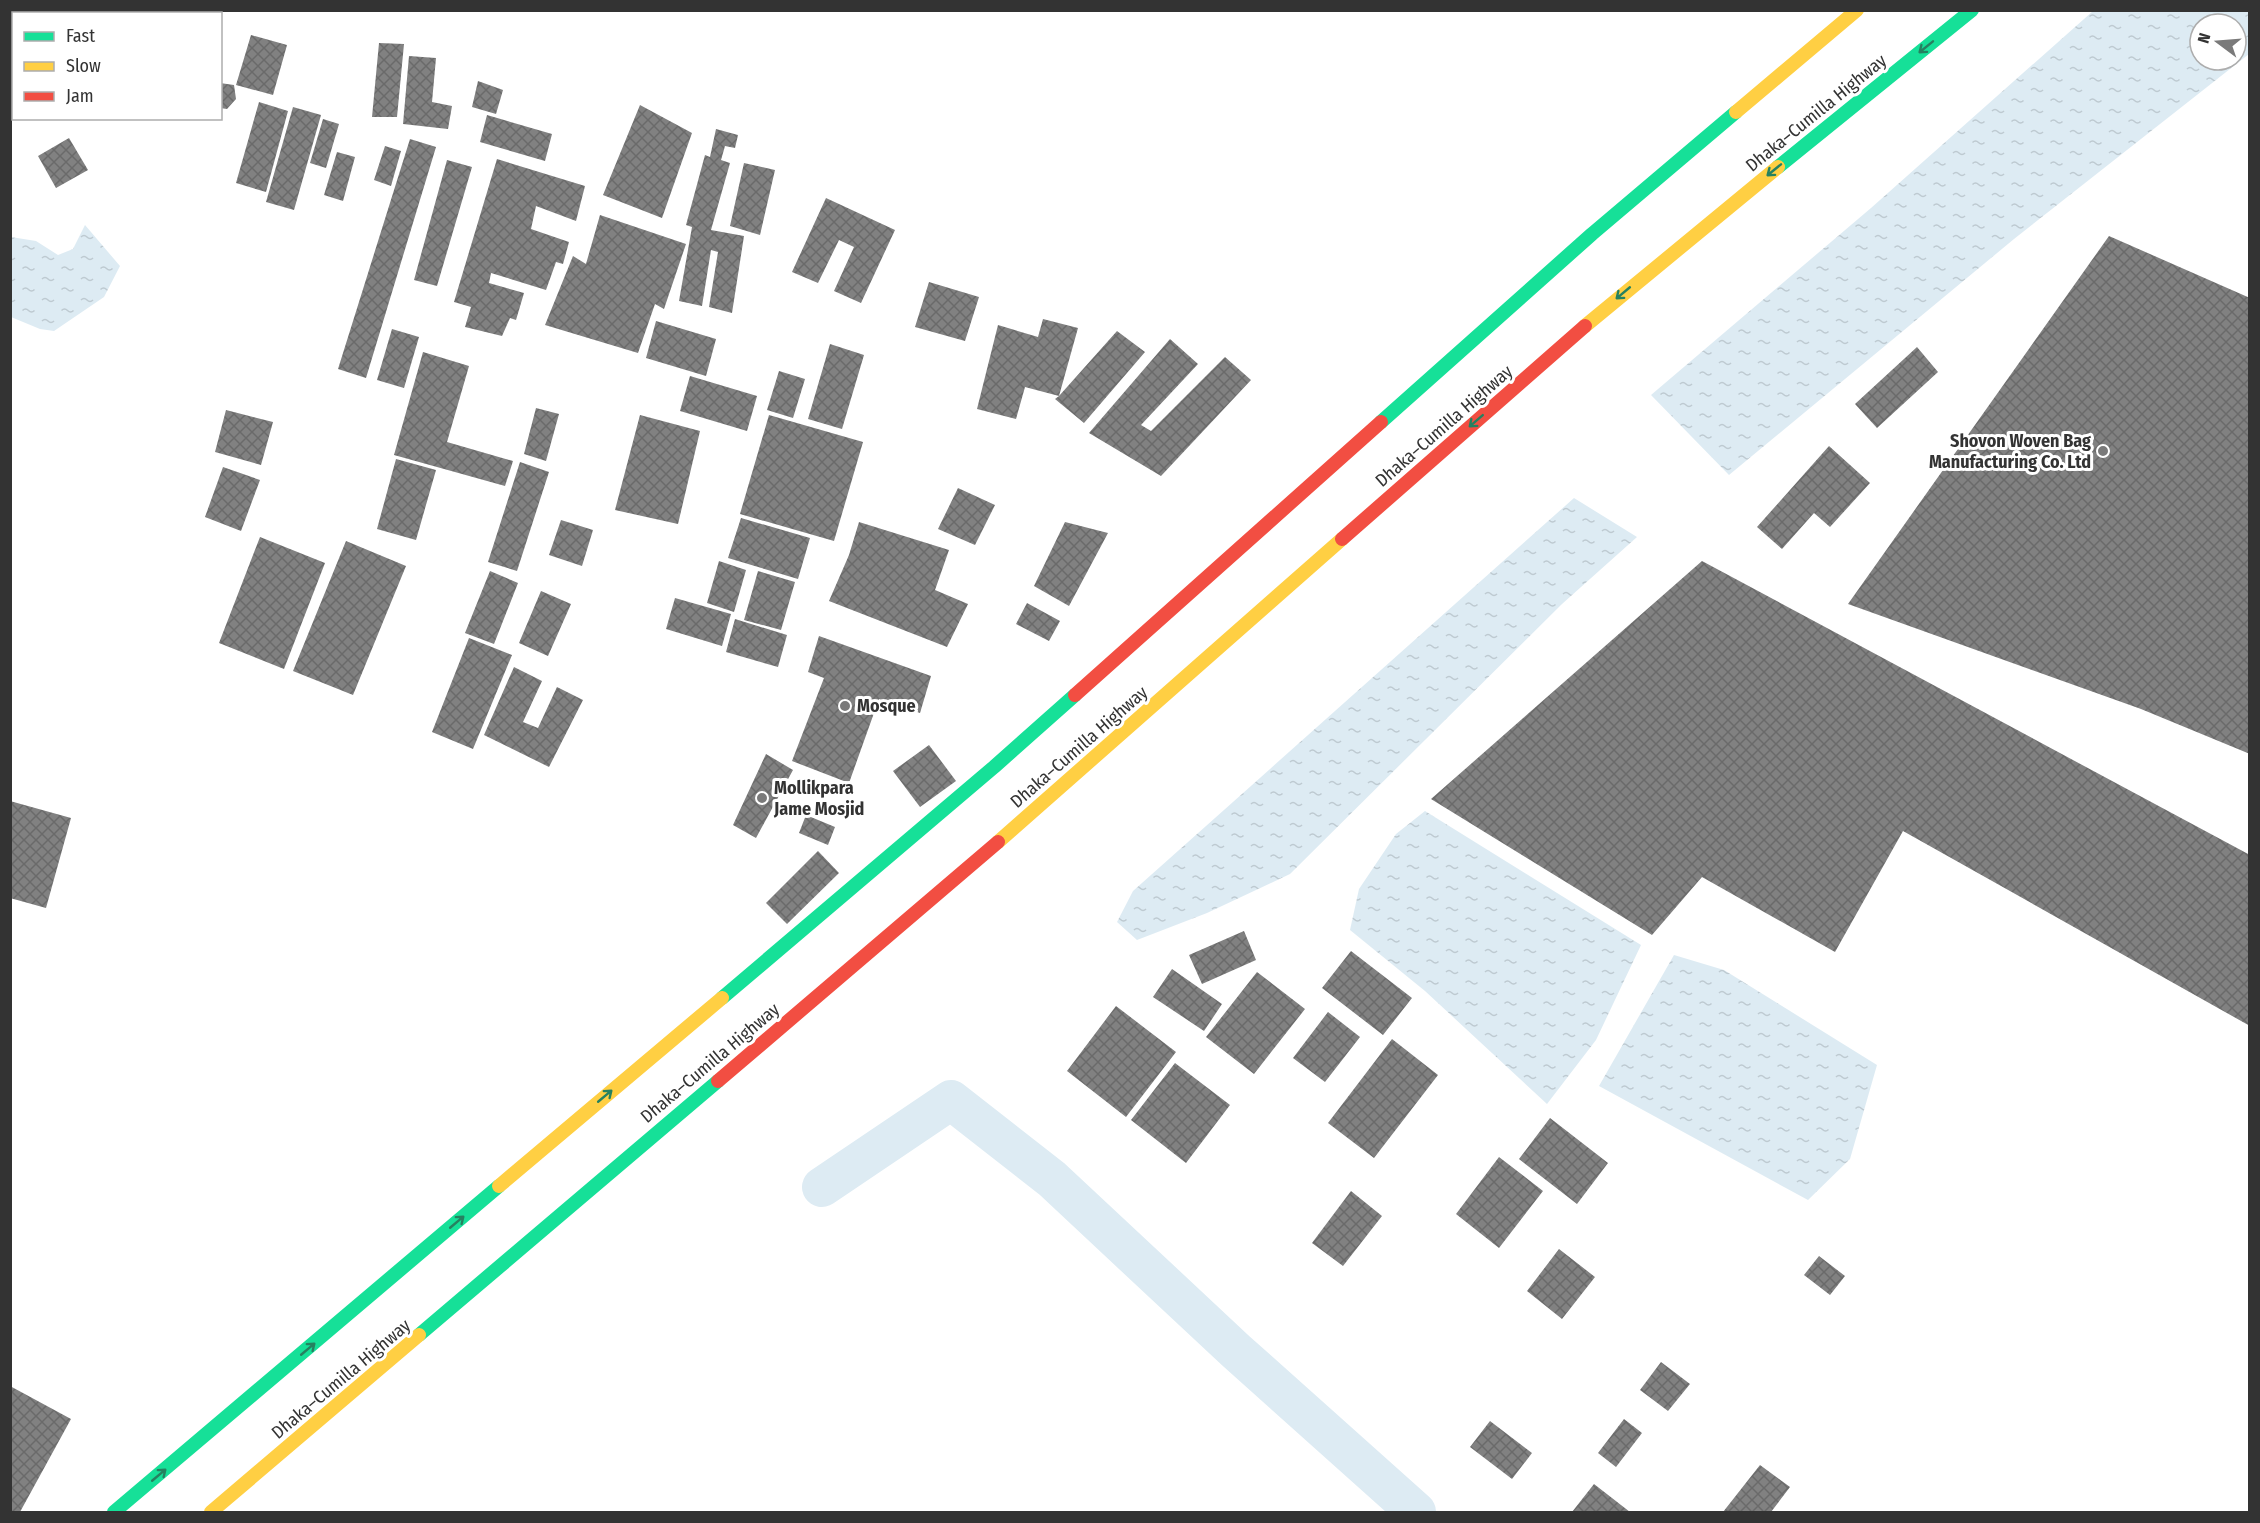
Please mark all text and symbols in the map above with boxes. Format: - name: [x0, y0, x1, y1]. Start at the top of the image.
- legend: [12, 12, 222, 120]
- north arrow: [2188, 12, 2248, 72]
- text: Fast: [66, 25, 95, 47]
- text: N: [2194, 31, 2215, 45]
- one-way arrow: [1918, 41, 1934, 54]
- street label: Dhaka–Cumilla Highway: [1741, 49, 1891, 177]
- text: Slow: [66, 55, 101, 77]
- text: Jam: [66, 85, 94, 107]
- one-way arrow: [1767, 163, 1783, 176]
- one-way arrow: [1615, 286, 1631, 299]
- street label: Dhaka–Cumilla Highway: [1371, 360, 1517, 492]
- one-way arrow: [1469, 414, 1484, 428]
- place label: Shovon Woven Bag Manufacturing Co. Ltd: [1929, 430, 2091, 473]
- marker: Shovon Woven Bag Manufacturing Co. Ltd: [2096, 444, 2110, 458]
- street label: Dhaka–Cumilla Highway: [1006, 681, 1152, 813]
- place label: Mosque: [857, 695, 916, 717]
- marker: Mosque: [838, 699, 852, 713]
- place label: Mollikpara Jame Mosjid: [773, 777, 864, 820]
- marker: Mollikpara Jame Mosjid: [755, 791, 769, 805]
- street label: Dhaka–Cumilla Highway: [636, 998, 784, 1128]
- one-way arrow: [597, 1090, 613, 1103]
- one-way arrow: [449, 1216, 465, 1229]
- street label: Dhaka–Cumilla Highway: [267, 1314, 415, 1444]
- one-way arrow: [300, 1342, 316, 1355]
- one-way arrow: [151, 1468, 167, 1481]

